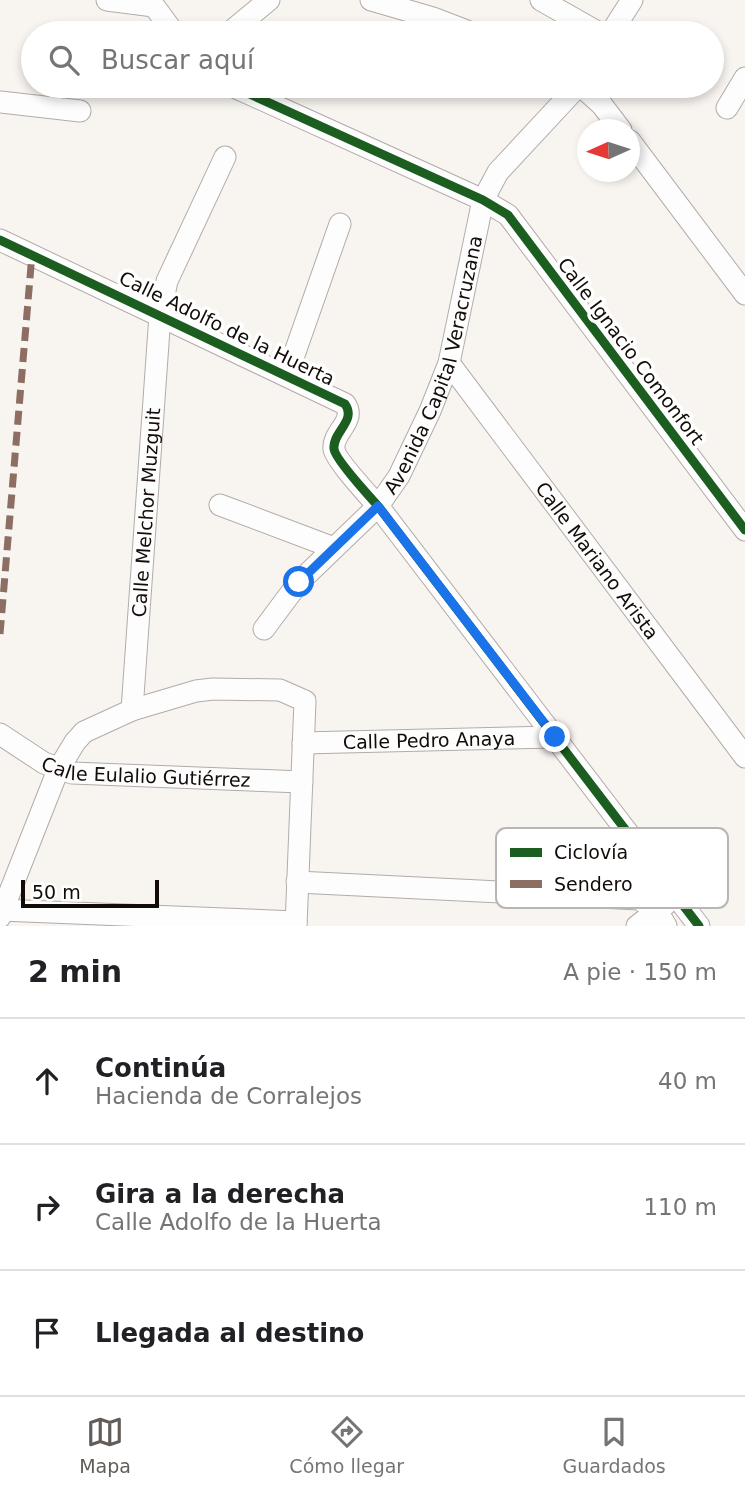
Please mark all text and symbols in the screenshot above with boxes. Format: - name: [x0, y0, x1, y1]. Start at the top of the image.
- search box: [21, 21, 724, 98]
- icon: search: [45, 41, 83, 79]
- text: Buscar aquí: [101, 45, 254, 75]
- north arrow: [577, 119, 640, 182]
- street label: Avenida Capital Veracruzana: [379, 233, 486, 498]
- street label: Calle Ignacio Comonfort: [553, 253, 709, 449]
- street label: Calle Adolfo de la Huerta: [116, 266, 338, 390]
- street label: Calle Melchor Muzguit: [128, 407, 164, 618]
- street label: Calle Mariano Arista: [531, 478, 663, 643]
- route start: [283, 566, 314, 597]
- route end: [539, 721, 570, 752]
- street label: Calle Pedro Anaya: [342, 727, 515, 753]
- street label: Calle Eulalio Gutiérrez: [39, 752, 251, 791]
- legend: [496, 828, 728, 908]
- text: Ciclovía: [554, 841, 628, 863]
- text: Sendero: [554, 873, 633, 895]
- scale bar: [21, 877, 159, 909]
- text: 50 m: [32, 881, 81, 903]
- text: 2 min: [28, 954, 122, 989]
- text: A pie · 150 m: [563, 959, 717, 985]
- text: Continúa: [95, 1053, 226, 1083]
- icon: ahead: [28, 1062, 66, 1100]
- text: 40 m: [658, 1068, 717, 1094]
- text: Hacienda de Corralejos: [95, 1083, 362, 1109]
- text: Gira a la derecha: [95, 1179, 345, 1209]
- icon: right: [28, 1188, 66, 1226]
- text: 110 m: [643, 1194, 717, 1220]
- text: Calle Adolfo de la Huerta: [95, 1209, 382, 1235]
- icon: arrive: [28, 1314, 66, 1352]
- text: Llegada al destino: [95, 1318, 364, 1348]
- tab: Mapa: [79, 1413, 131, 1477]
- tab: Cómo llegar: [289, 1413, 404, 1477]
- tab: Guardados: [563, 1413, 666, 1477]

